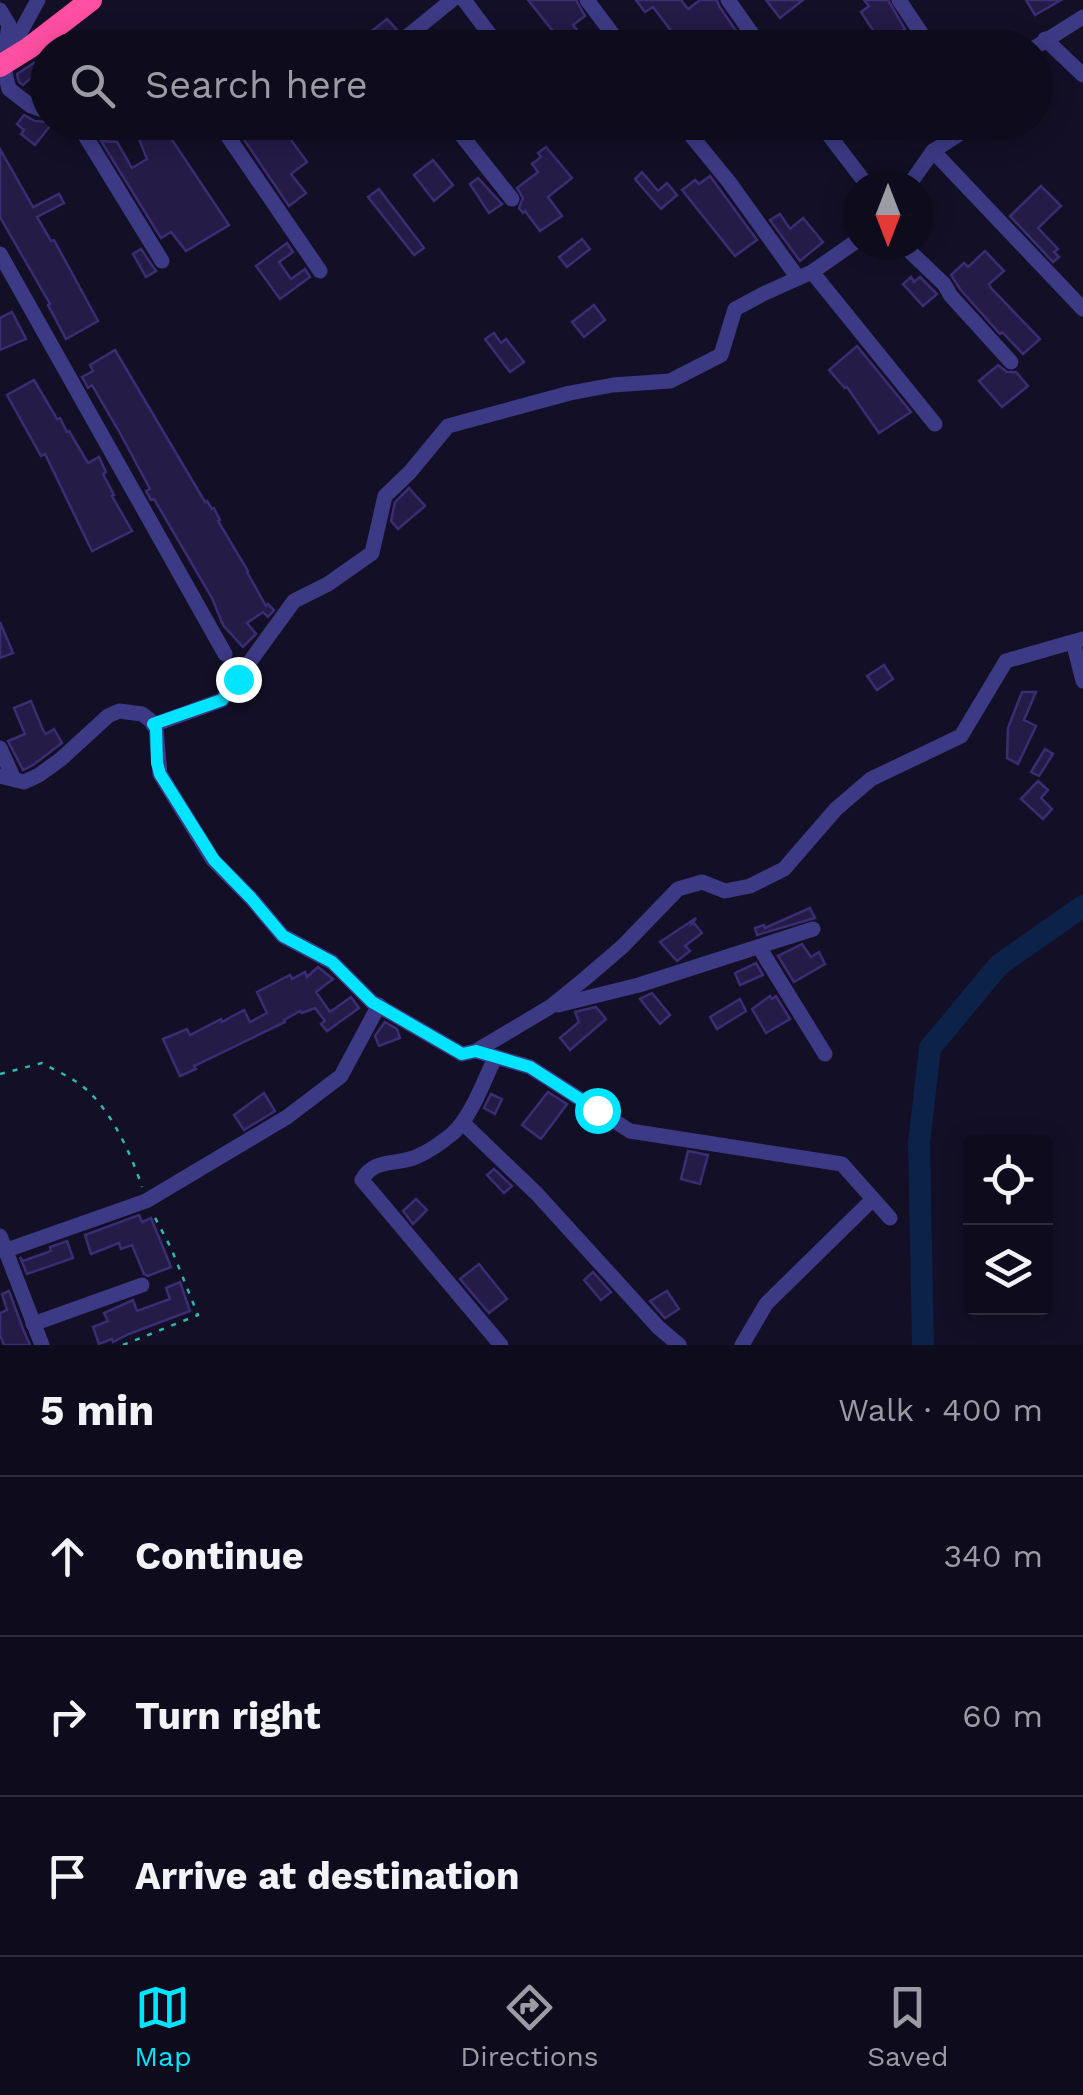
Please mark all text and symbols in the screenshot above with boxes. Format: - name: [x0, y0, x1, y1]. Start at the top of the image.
- search box: [30, 30, 1053, 140]
- icon: search: [65, 58, 120, 113]
- text: Search here: [145, 63, 368, 107]
- north arrow: [843, 170, 933, 260]
- route end: [216, 657, 262, 703]
- route start: [575, 1088, 621, 1134]
- map controls: [963, 1135, 1053, 1315]
- button: locate: [963, 1135, 1053, 1225]
- button: layers: [963, 1225, 1053, 1315]
- text: 5 min: [40, 1386, 154, 1435]
- text: Walk · 400 m: [838, 1391, 1043, 1429]
- icon: ahead: [40, 1529, 95, 1584]
- text: Continue: [135, 1534, 304, 1578]
- text: 340 m: [943, 1537, 1043, 1575]
- icon: right: [40, 1689, 95, 1744]
- text: Turn right: [135, 1694, 321, 1738]
- text: 60 m: [962, 1697, 1043, 1735]
- icon: arrive: [40, 1849, 95, 1904]
- text: Arrive at destination: [135, 1854, 520, 1898]
- tab: Map: [134, 1980, 192, 2073]
- tab: Directions: [460, 1980, 599, 2073]
- tab: Saved: [867, 1980, 949, 2073]

